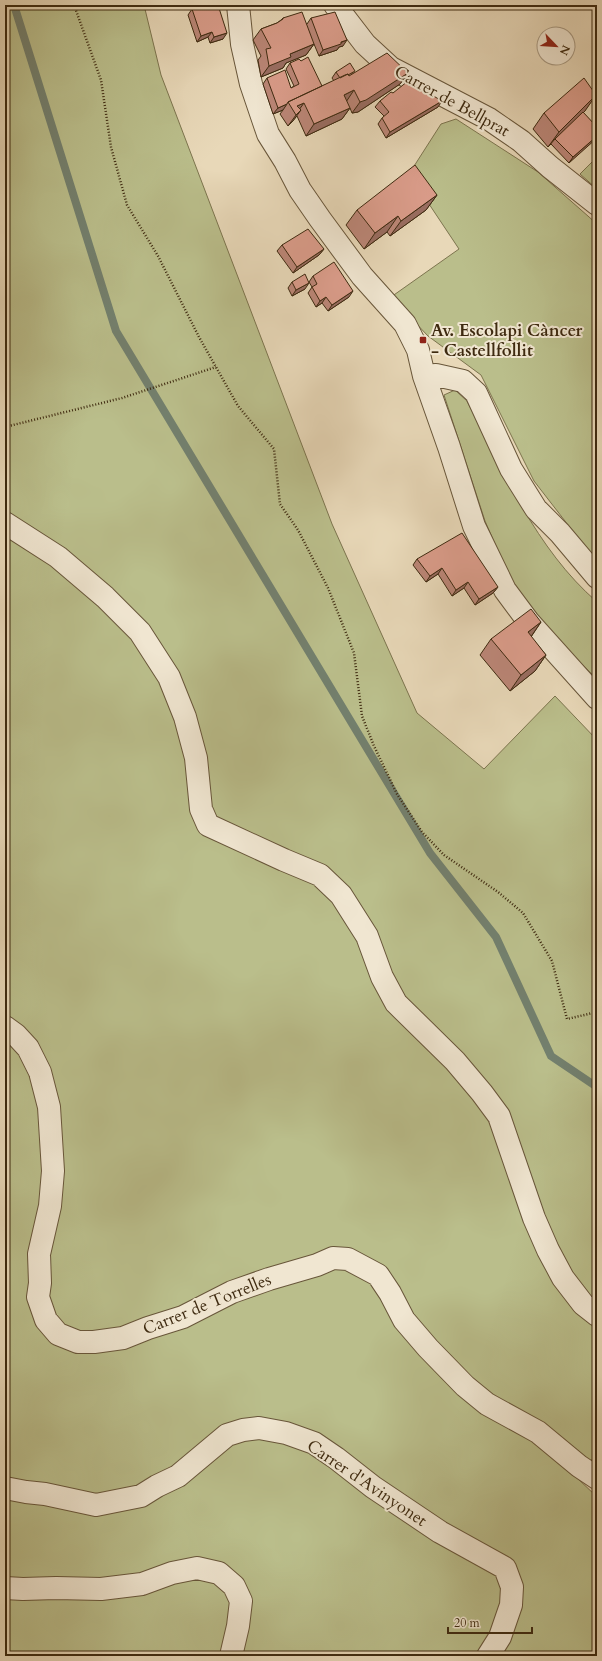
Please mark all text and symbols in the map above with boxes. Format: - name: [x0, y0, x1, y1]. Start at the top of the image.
- north arrow: [536, 26, 576, 66]
- text: N: [556, 43, 573, 58]
- street label: Carrer de Bellprat: [390, 60, 514, 142]
- place label: Av. Escolapi Càncer - Castellfollit: [431, 319, 583, 362]
- marker: Av. Escolapi Càncer - Castellfollit: [418, 335, 428, 345]
- street label: Carrer de Torrelles: [139, 1268, 275, 1340]
- street label: Carrer d'Avinyonet: [302, 1434, 432, 1532]
- scale bar: [448, 1609, 532, 1635]
- text: 20 m: [454, 1615, 481, 1631]

